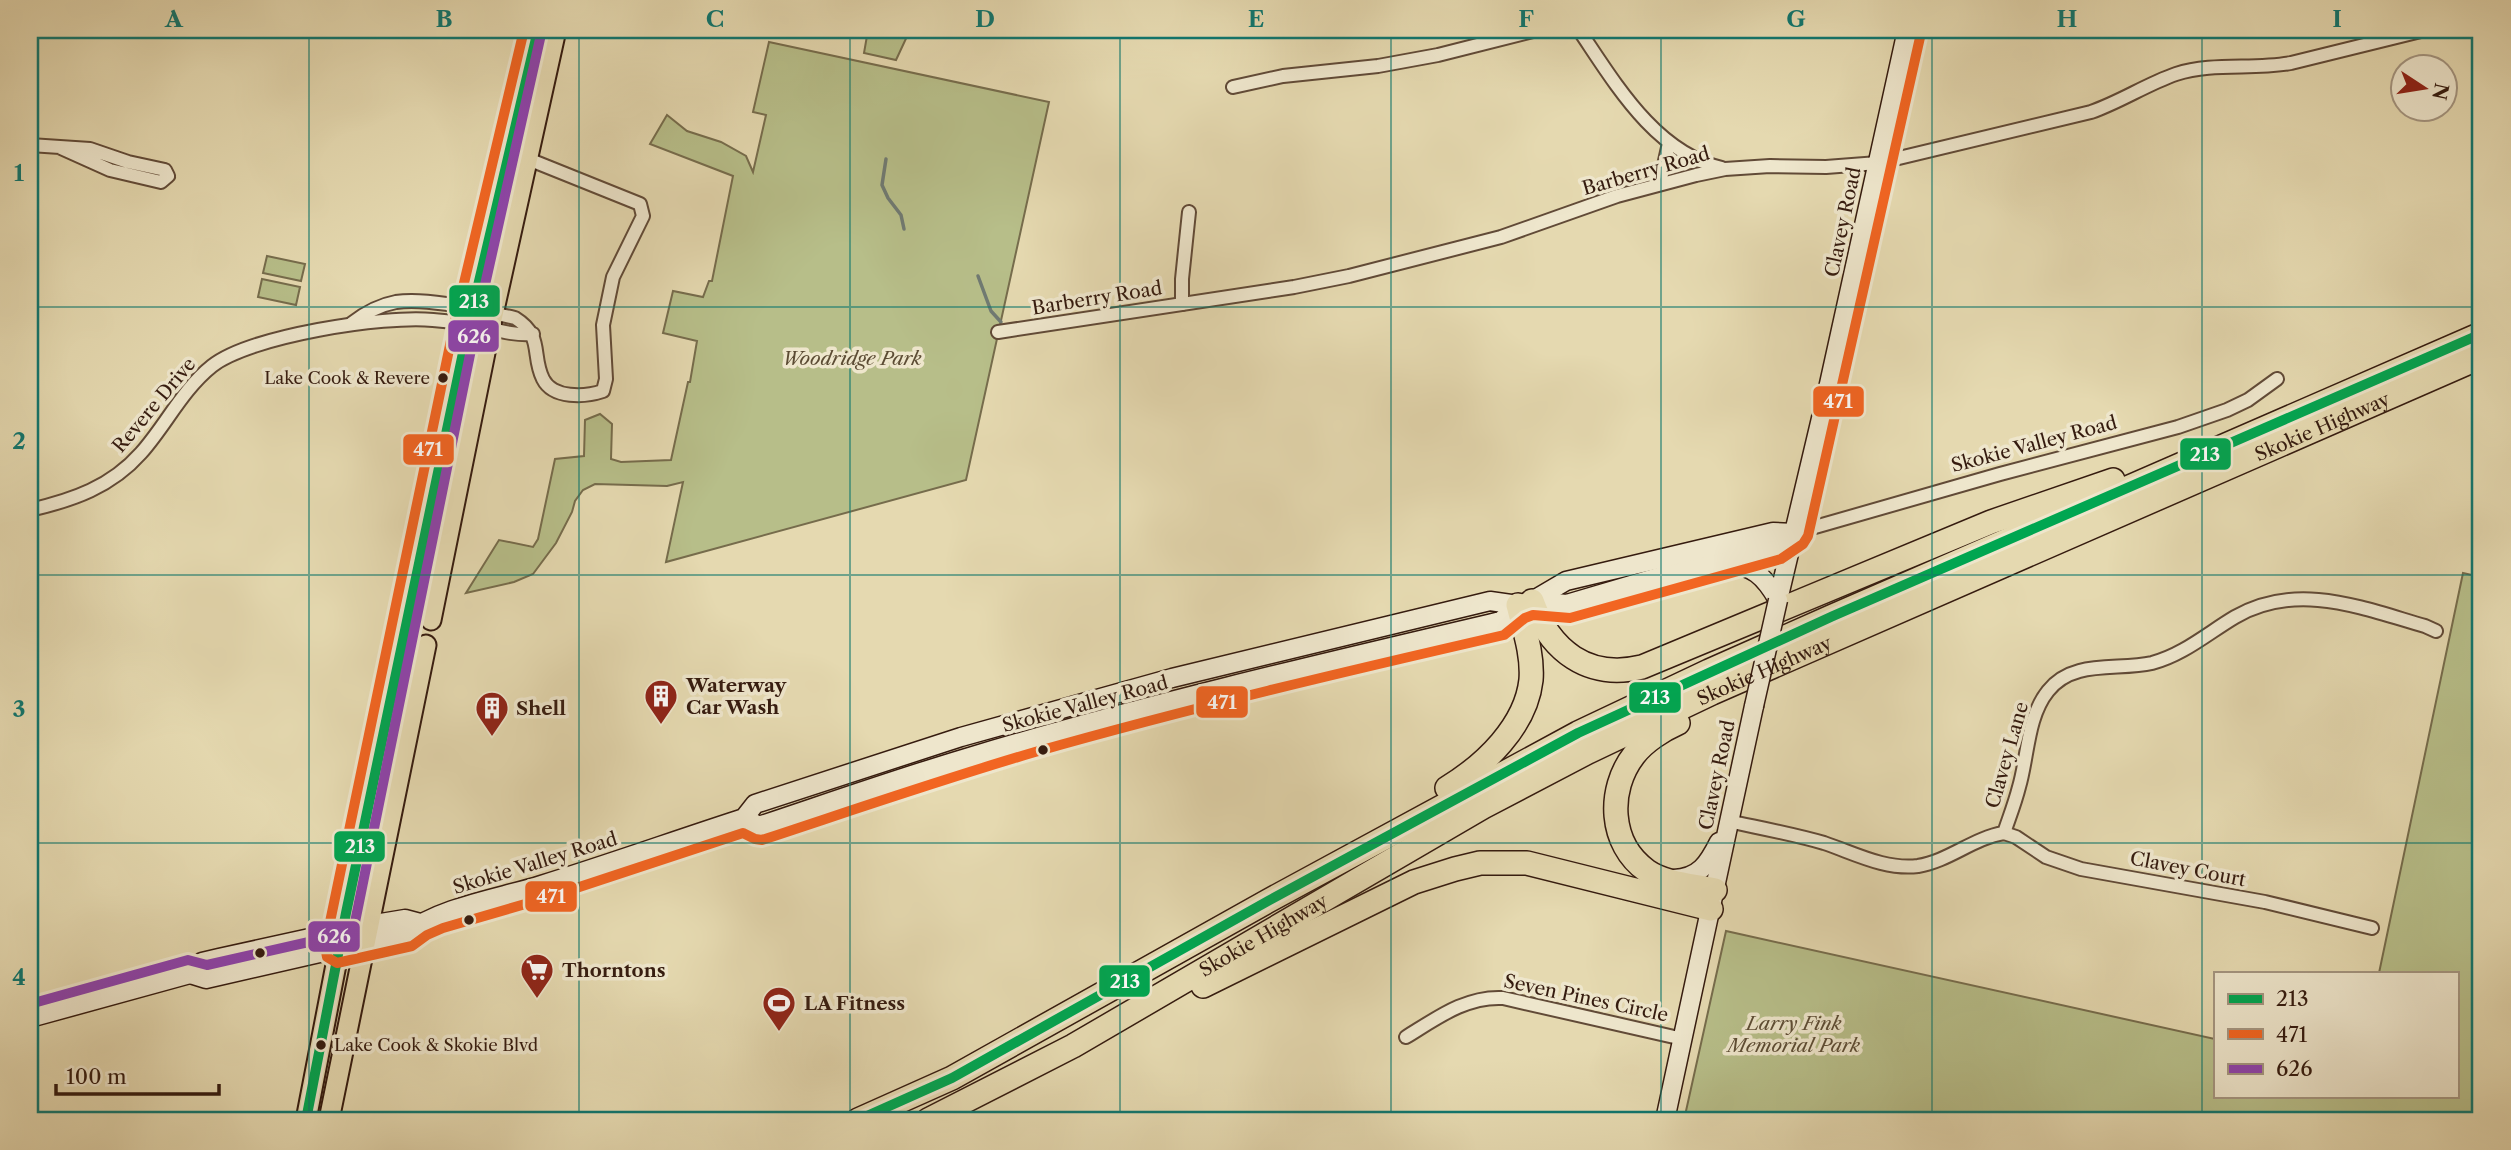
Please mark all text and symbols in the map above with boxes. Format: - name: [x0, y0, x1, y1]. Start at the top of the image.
- text: A: [164, 5, 184, 33]
- text: B: [435, 5, 453, 33]
- text: C: [706, 5, 724, 33]
- text: D: [975, 5, 995, 33]
- text: E: [1248, 5, 1264, 33]
- text: F: [1518, 5, 1534, 33]
- text: G: [1786, 5, 1806, 33]
- text: H: [2057, 5, 2078, 33]
- text: I: [2332, 5, 2342, 33]
- north arrow: [2388, 52, 2458, 122]
- text: N: [2427, 81, 2453, 102]
- street label: Barberry Road: [1580, 142, 1713, 200]
- text: 1: [14, 159, 25, 187]
- street label: Clavey Road: [1820, 164, 1866, 279]
- street label: Barberry Road: [1030, 276, 1164, 320]
- line badge: 213: [448, 284, 501, 318]
- text: 213: [459, 290, 489, 313]
- line badge: 626: [447, 319, 500, 353]
- text: 626: [457, 325, 491, 348]
- park label: Woodridge Park: [782, 347, 922, 370]
- street label: Revere Drive: [107, 353, 201, 457]
- place label: Lake Cook & Revere: [264, 368, 430, 388]
- marker: Lake Cook & Revere: [436, 371, 450, 385]
- line badge: 471: [1812, 385, 1865, 418]
- street label: Skokie Highway: [2251, 387, 2393, 466]
- text: 471: [1823, 390, 1853, 413]
- street label: Skokie Valley Road: [1949, 411, 2120, 477]
- text: 2: [12, 427, 26, 455]
- line badge: 471: [402, 433, 455, 466]
- line badge: 213: [2179, 437, 2232, 471]
- text: 471: [413, 438, 443, 461]
- text: 213: [2190, 443, 2220, 466]
- street label: Skokie Highway: [1693, 631, 1835, 710]
- street label: Skokie Valley Road: [1000, 671, 1171, 737]
- place label: Waterway Car Wash: [685, 674, 788, 719]
- building icon: Waterway Car Wash: [642, 677, 680, 726]
- line badge: 213: [1628, 681, 1682, 714]
- line badge: 471: [1195, 685, 1249, 719]
- text: 213: [1640, 686, 1670, 709]
- building icon: Shell: [473, 689, 511, 738]
- text: 471: [1207, 691, 1237, 714]
- text: 3: [13, 695, 26, 723]
- place label: Shell: [516, 697, 566, 720]
- street label: Clavey Lane: [1981, 699, 2033, 811]
- street label: Clavey Road: [1694, 717, 1740, 832]
- unlabelled marker: [1036, 743, 1050, 757]
- street label: Skokie Valley Road: [450, 827, 620, 899]
- line badge: 213: [333, 830, 386, 863]
- text: 213: [345, 835, 375, 858]
- street label: Clavey Court: [2128, 846, 2248, 892]
- line badge: 471: [524, 880, 578, 913]
- text: 471: [536, 885, 566, 908]
- street label: Skokie Highway: [1195, 889, 1332, 981]
- unlabelled marker: [462, 913, 476, 927]
- line badge: 626: [307, 920, 361, 953]
- text: 626: [317, 925, 351, 948]
- unlabelled marker: [253, 946, 267, 960]
- supermarket icon: Thorntons: [518, 951, 556, 1000]
- place label: Thorntons: [562, 959, 666, 982]
- text: 4: [12, 963, 26, 991]
- line badge: 213: [1098, 964, 1151, 998]
- street label: Seven Pines Circle: [1502, 969, 1670, 1027]
- text: 213: [1110, 970, 1140, 993]
- legend: [2214, 972, 2458, 1098]
- sports icon: LA Fitness: [760, 984, 798, 1033]
- text: 213: [2276, 986, 2308, 1011]
- place label: LA Fitness: [804, 992, 905, 1015]
- park label: Larry Fink Memorial Park: [1726, 1012, 1860, 1057]
- text: 471: [2276, 1022, 2307, 1047]
- place label: Lake Cook & Skokie Blvd: [334, 1035, 538, 1055]
- marker: Lake Cook & Skokie Blvd: [314, 1038, 328, 1052]
- scale bar: [56, 1052, 219, 1096]
- text: 626: [2276, 1056, 2313, 1081]
- text: 100 m: [66, 1064, 127, 1089]

